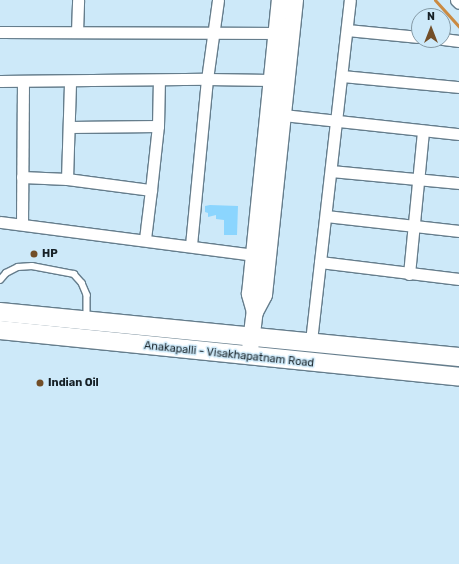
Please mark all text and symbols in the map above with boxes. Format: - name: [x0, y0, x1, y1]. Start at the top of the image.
- north arrow: [411, 8, 451, 48]
- text: N: [427, 10, 435, 23]
- place label: HP: [42, 247, 58, 261]
- marker: HP: [29, 249, 39, 259]
- street label: Anakapalli - Visakhapatnam Road: [143, 339, 315, 371]
- place label: Indian Oil: [48, 376, 99, 390]
- marker: Indian Oil: [35, 378, 45, 388]

